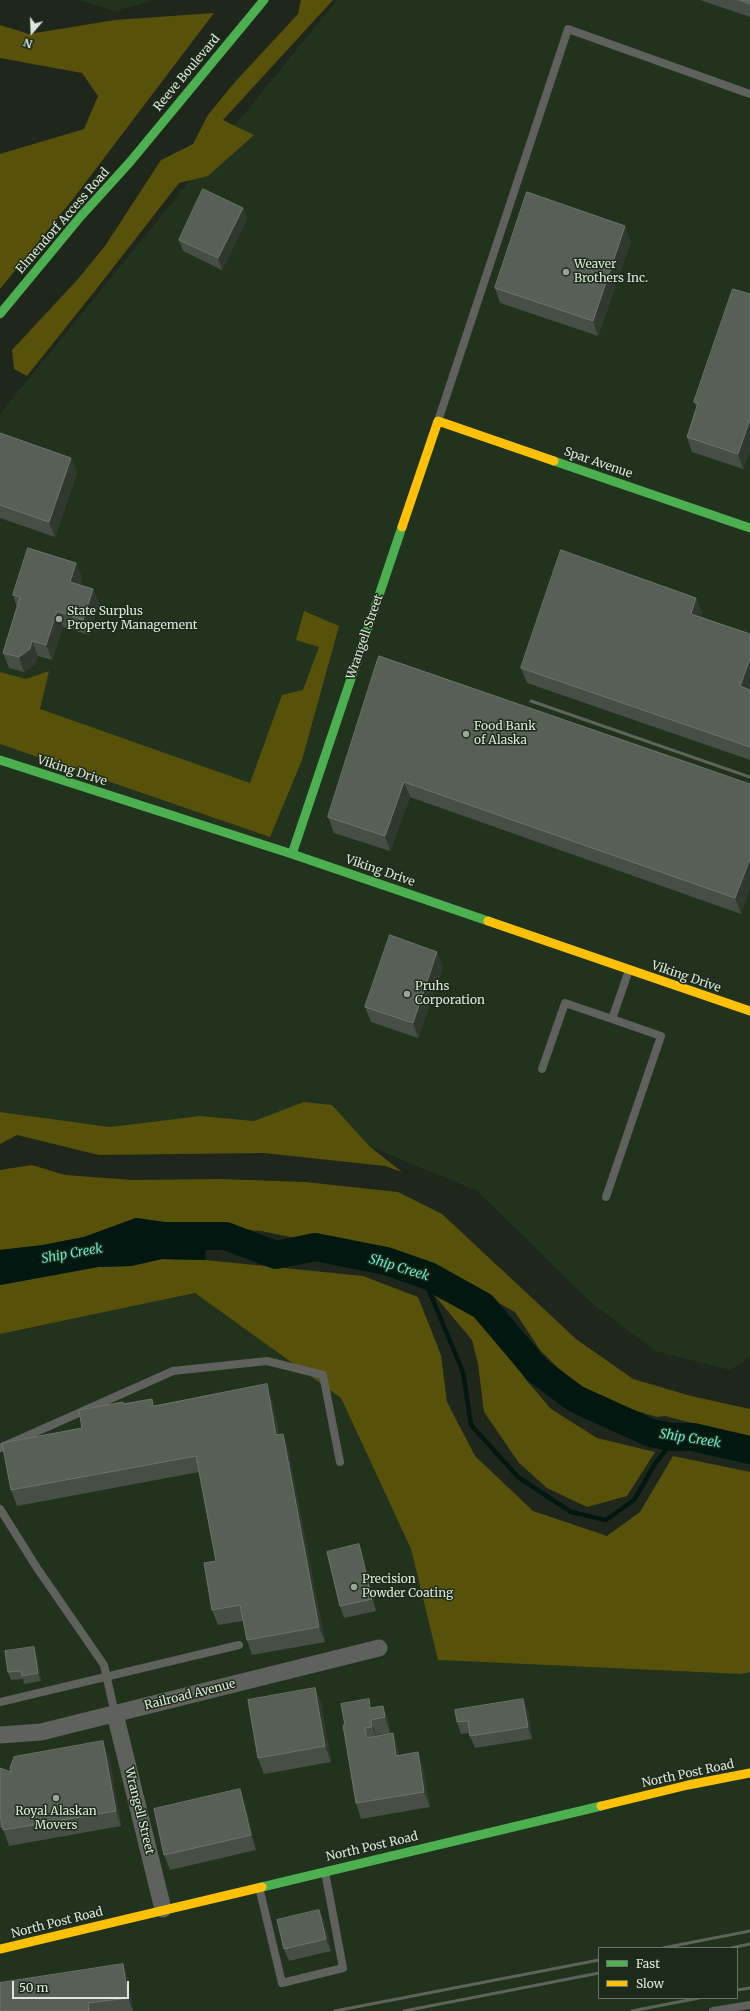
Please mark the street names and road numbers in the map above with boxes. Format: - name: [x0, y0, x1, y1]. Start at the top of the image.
- street label: Reeve Boulevard: [151, 32, 223, 114]
- street label: Elmendorf Access Road: [13, 165, 113, 277]
- street label: Spar Avenue: [562, 445, 634, 481]
- street label: Wrangell Street: [344, 593, 386, 681]
- street label: Viking Drive: [35, 753, 109, 789]
- street label: Viking Drive: [343, 852, 417, 890]
- street label: Viking Drive: [649, 958, 723, 996]
- street label: Railroad Avenue: [143, 1677, 237, 1713]
- street label: North Post Road: [641, 1757, 735, 1791]
- street label: Wrangell Street: [121, 1766, 157, 1856]
- street label: North Post Road: [325, 1829, 419, 1865]
- street label: North Post Road: [10, 1905, 104, 1941]

